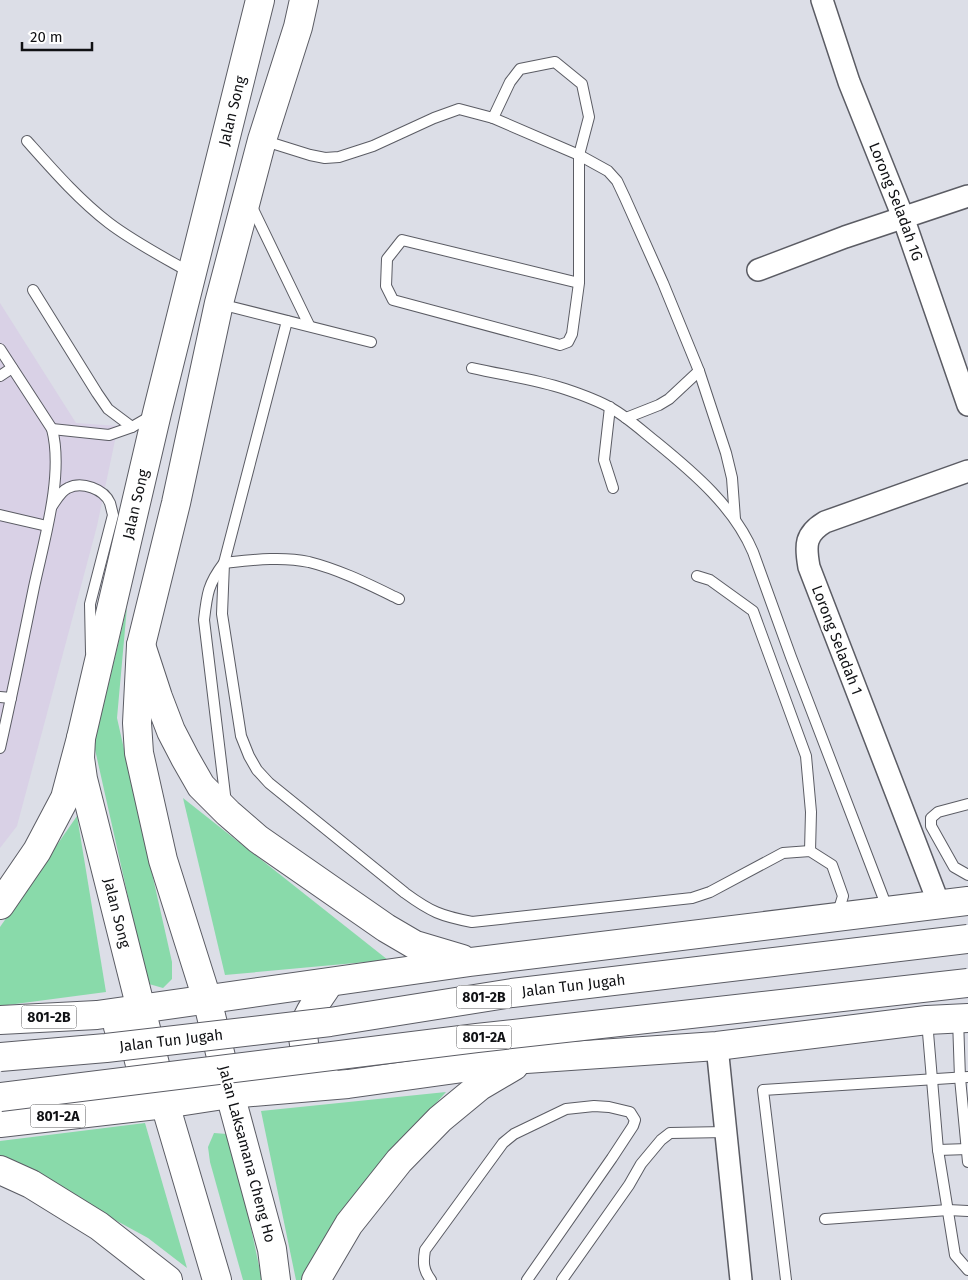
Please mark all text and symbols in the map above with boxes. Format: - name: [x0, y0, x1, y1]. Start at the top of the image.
- scale bar: [22, 20, 92, 52]
- text: 20 m: [30, 28, 63, 46]
- street label: Jalan Song: [215, 74, 250, 148]
- street label: Lorong Seladah 1G: [865, 140, 927, 263]
- street label: Jalan Song: [119, 467, 153, 541]
- street label: Lorong Seladah 1: [808, 583, 866, 697]
- street label: Jalan Song: [100, 876, 134, 950]
- street label: Jalan Tun Jugah: [521, 971, 626, 1001]
- road number: 801-2B: [456, 986, 512, 1009]
- road number: 801-2B: [22, 1006, 76, 1028]
- street label: Jalan Tun Jugah: [118, 1025, 224, 1055]
- road number: 801-2A: [456, 1026, 512, 1048]
- street label: Jalan Laksamana Cheng Ho: [215, 1063, 279, 1245]
- road number: 801-2A: [30, 1104, 86, 1128]

